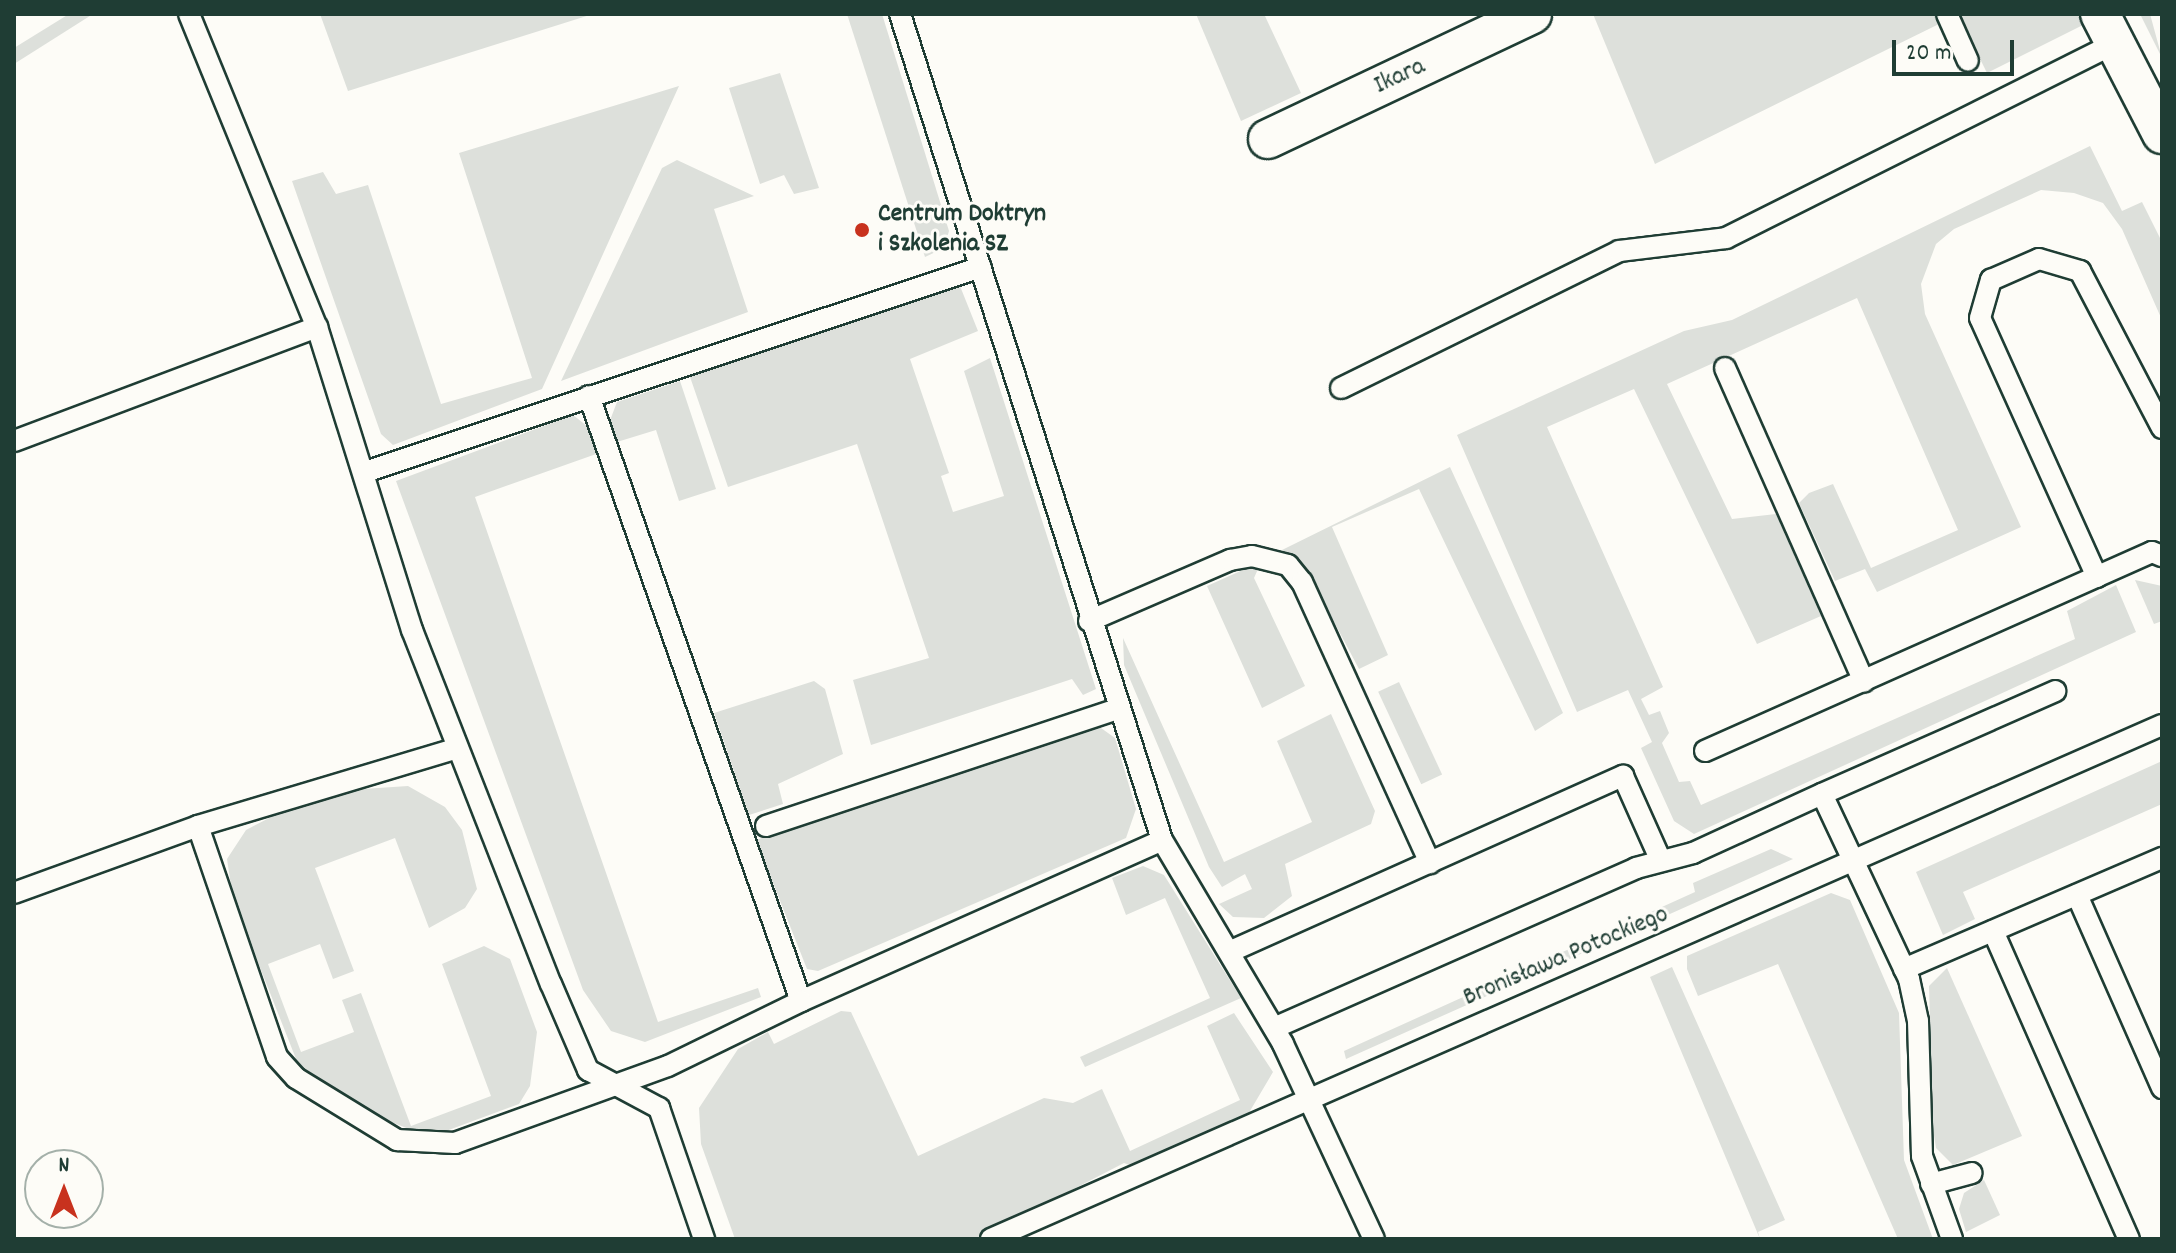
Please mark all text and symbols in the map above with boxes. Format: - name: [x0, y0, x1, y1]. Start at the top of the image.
- scale bar: [1896, 24, 2018, 74]
- text: 20 m: [1906, 37, 1952, 71]
- street label: Ikara: [1370, 52, 1430, 102]
- place label: Centrum Doktryn i Szkolenia SZ: [878, 199, 1046, 260]
- marker: Centrum Doktryn i Szkolenia SZ: [853, 221, 871, 239]
- street label: Bronisława Potockiego: [1459, 900, 1673, 1014]
- north arrow: [24, 1149, 104, 1229]
- text: N: [59, 1151, 69, 1182]

